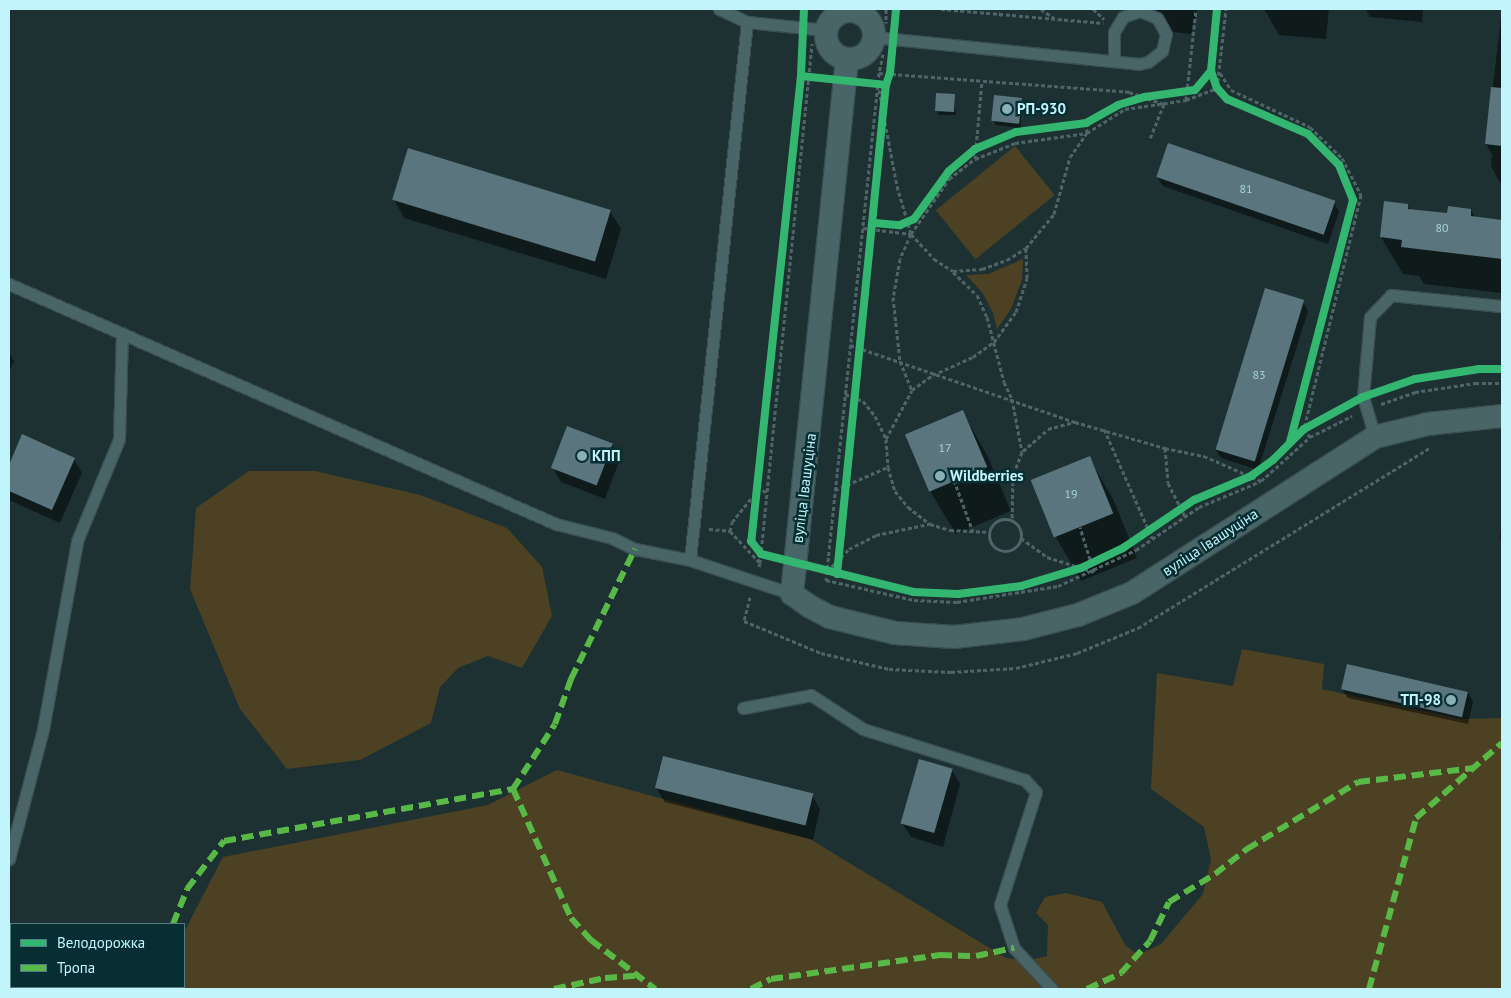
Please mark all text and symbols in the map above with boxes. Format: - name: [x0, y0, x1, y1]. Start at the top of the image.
- place label: РП-930: [1017, 100, 1066, 118]
- marker: РП-930: [1001, 103, 1013, 115]
- house number: 81: [1239, 182, 1253, 196]
- house number: 80: [1435, 221, 1449, 235]
- house number: 83: [1252, 368, 1266, 382]
- street label: вуліца Івашуціна: [788, 432, 820, 544]
- house number: 17: [938, 441, 952, 455]
- place label: КПП: [592, 447, 620, 465]
- marker: КПП: [576, 450, 588, 462]
- place label: Wildberries: [950, 467, 1024, 485]
- marker: Wildberries: [934, 470, 946, 482]
- house number: 19: [1064, 487, 1078, 501]
- street label: вуліца Івашуціна: [1159, 504, 1261, 580]
- place label: ТП-98: [1400, 691, 1441, 709]
- marker: ТП-98: [1445, 694, 1457, 706]
- legend: [10, 923, 185, 988]
- text: Велодорожка: [57, 933, 145, 952]
- text: Тропа: [57, 958, 95, 977]

